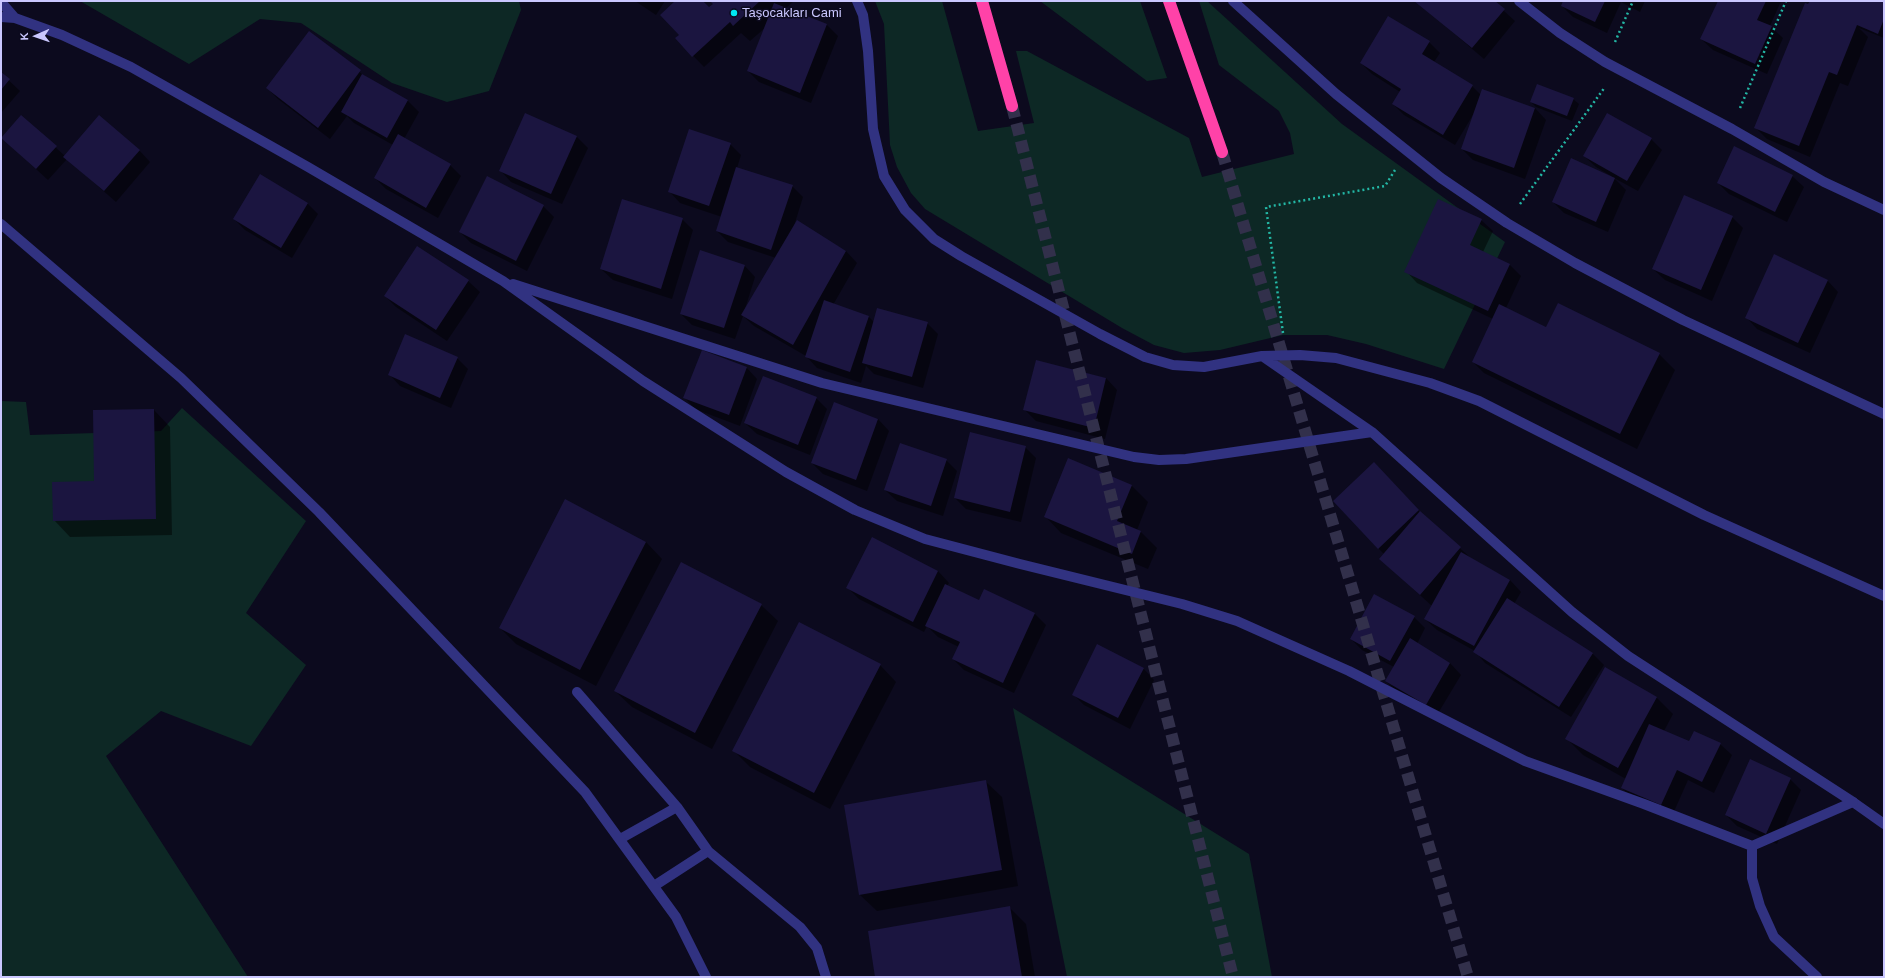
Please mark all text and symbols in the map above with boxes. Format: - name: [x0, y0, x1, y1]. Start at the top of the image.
- place label: Taşocakları Cami: [742, 5, 842, 21]
- marker: Taşocakları Cami: [729, 8, 739, 18]
- north arrow: [16, 16, 56, 56]
- text: K: [18, 32, 30, 41]

